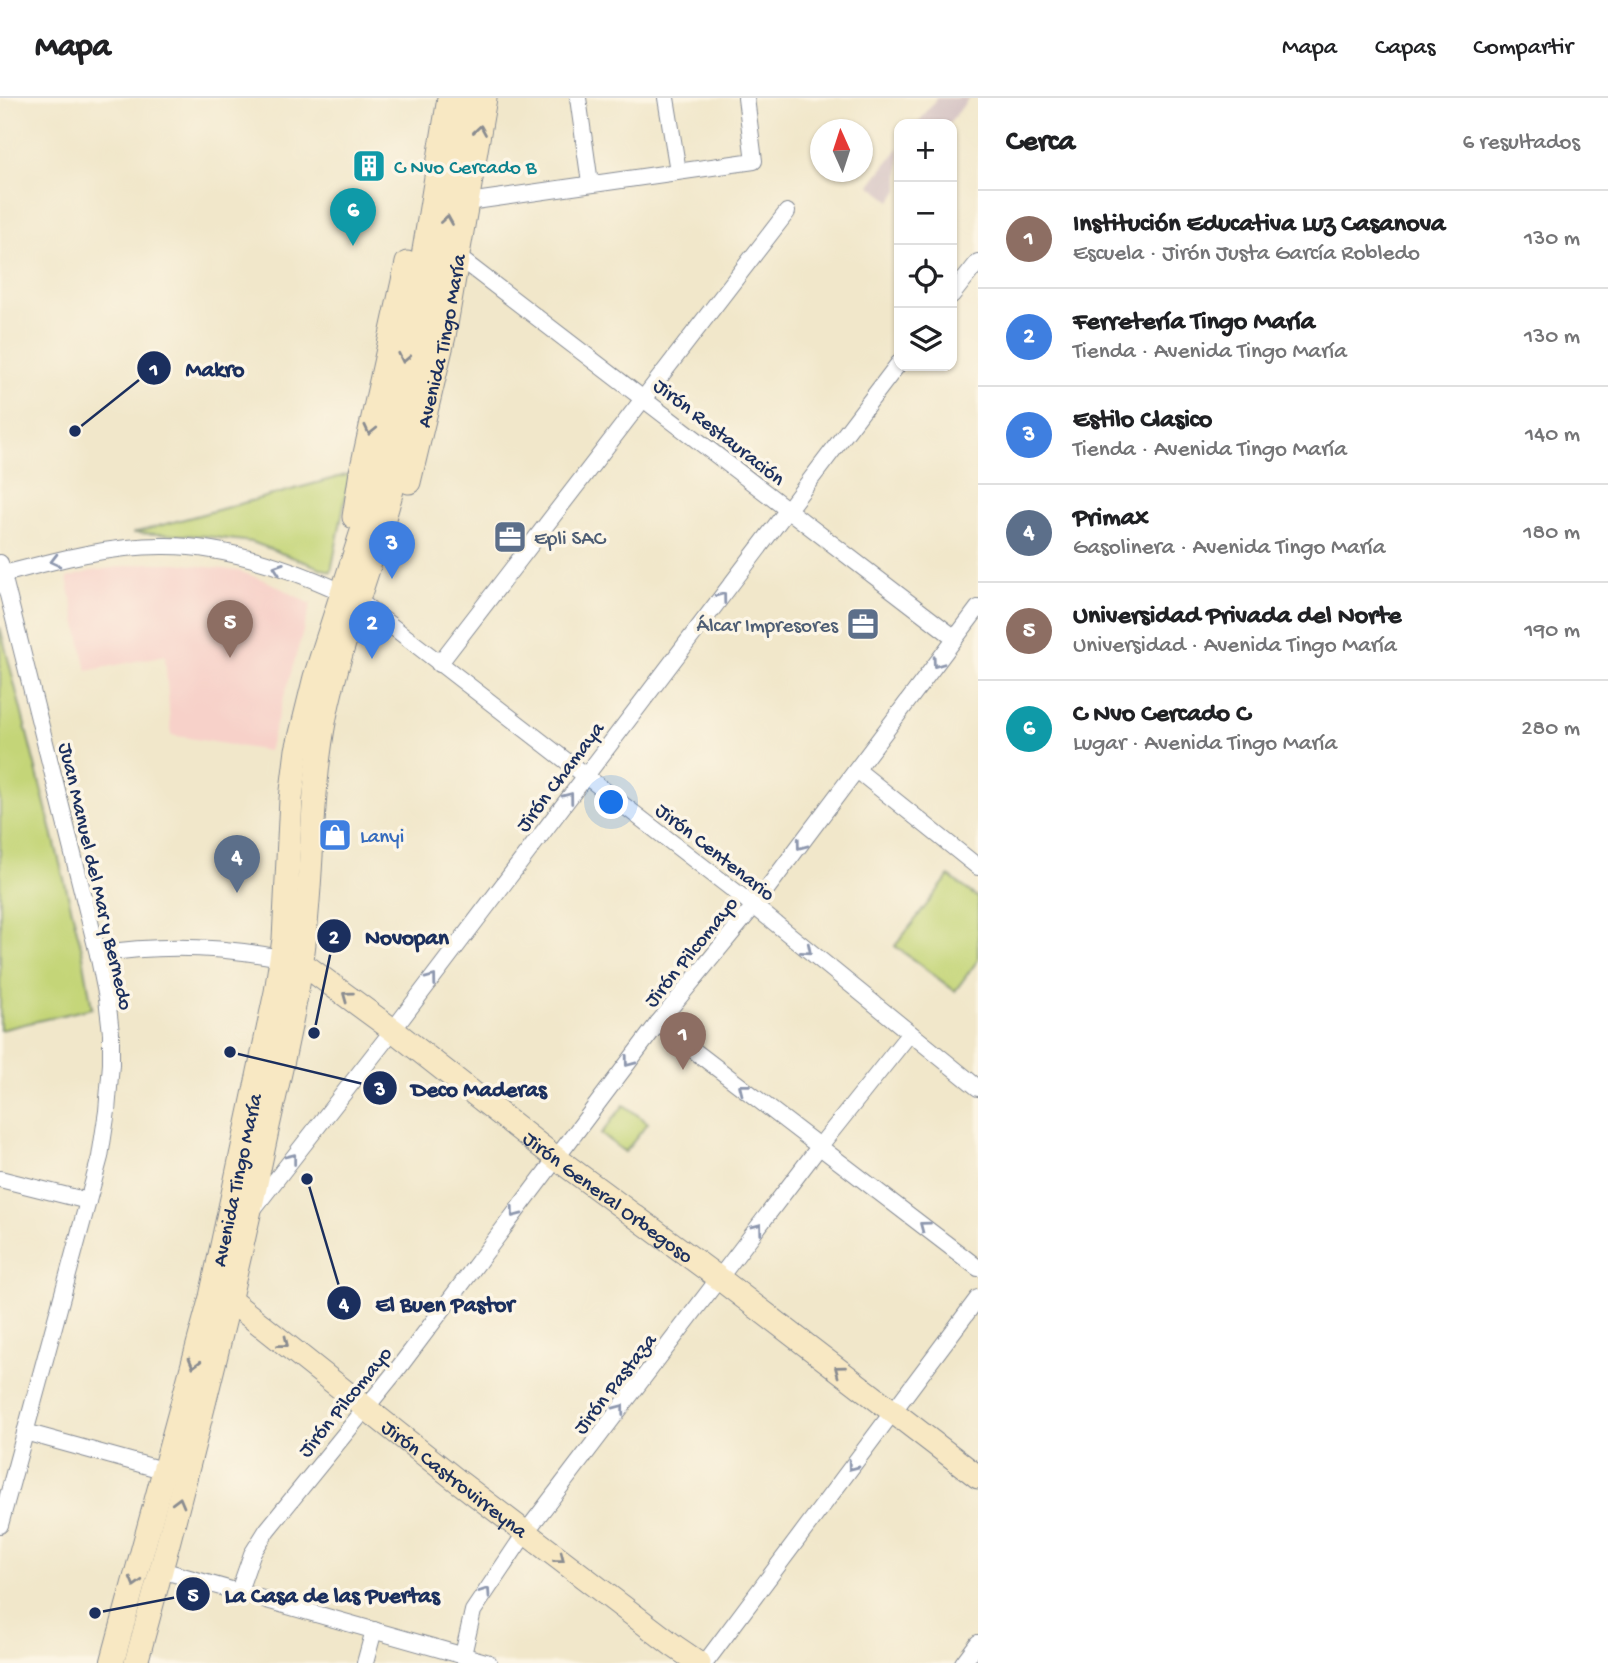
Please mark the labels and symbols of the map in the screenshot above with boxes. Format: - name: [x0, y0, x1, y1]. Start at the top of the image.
- north arrow: [810, 119, 873, 182]
- one-way arrow: [472, 124, 487, 136]
- building icon: C Nvo Cercado B: [350, 147, 388, 185]
- place label: C Nvo Cercado B: [394, 157, 538, 182]
- pin: 6: [330, 188, 376, 246]
- one-way arrow: [439, 215, 454, 226]
- street label: Avenida Tingo María: [413, 251, 474, 431]
- callout: Makro: [136, 346, 258, 390]
- one-way arrow: [398, 352, 413, 364]
- text: Makro: [185, 358, 245, 385]
- text: 1: [149, 359, 158, 384]
- street label: Jirón Restauración: [647, 375, 789, 493]
- one-way arrow: [364, 424, 379, 436]
- office icon: Epli SAC: [491, 518, 529, 556]
- pin: 3: [369, 521, 415, 579]
- place label: Epli SAC: [534, 528, 607, 553]
- one-way arrow: [49, 553, 61, 567]
- one-way arrow: [273, 562, 285, 576]
- one-way arrow: [713, 592, 726, 605]
- pin: 5: [207, 600, 253, 658]
- pin: 2: [349, 601, 395, 659]
- office icon: Álcar Impresores: [844, 605, 882, 643]
- place label: Álcar Impresores: [697, 614, 839, 640]
- one-way arrow: [933, 655, 945, 668]
- street label: Jirón Chamaya: [512, 717, 612, 838]
- street label: Juan Manuel del Mar y Bernedo: [51, 741, 137, 1013]
- your location: [594, 785, 628, 819]
- one-way arrow: [560, 792, 573, 805]
- street label: Jirón Centenario: [649, 799, 779, 908]
- shop icon: Lanyi: [316, 816, 354, 854]
- place label: Lanyi: [360, 826, 404, 851]
- pin: 4: [214, 835, 260, 893]
- one-way arrow: [796, 837, 809, 850]
- street label: Jirón Pilcomayo: [640, 893, 745, 1014]
- callout: Novopan: [316, 914, 463, 958]
- text: Novopan: [365, 926, 450, 953]
- text: 2: [329, 927, 340, 952]
- one-way arrow: [798, 942, 811, 954]
- one-way arrow: [423, 974, 436, 986]
- one-way arrow: [342, 992, 355, 1005]
- pin: 1: [660, 1012, 706, 1070]
- one-way arrow: [625, 1054, 637, 1066]
- callout: Deco Maderas: [362, 1066, 561, 1110]
- text: Deco Maderas: [409, 1078, 548, 1105]
- text: 3: [374, 1079, 386, 1104]
- one-way arrow: [738, 1084, 751, 1097]
- street label: Avenida Tingo María: [209, 1090, 270, 1269]
- street label: Jirón General Orbegoso: [516, 1128, 697, 1271]
- one-way arrow: [284, 1154, 297, 1166]
- one-way arrow: [511, 1205, 523, 1217]
- one-way arrow: [919, 1222, 932, 1235]
- one-way arrow: [750, 1223, 762, 1236]
- callout: El Buen Pastor: [326, 1281, 528, 1325]
- text: El Buen Pastor: [375, 1293, 517, 1320]
- text: 4: [338, 1294, 350, 1319]
- street label: Jirón Pastaza: [570, 1329, 665, 1441]
- one-way arrow: [277, 1334, 289, 1347]
- street label: Jirón Pilcomayo: [294, 1343, 399, 1464]
- one-way arrow: [188, 1356, 202, 1368]
- one-way arrow: [834, 1365, 846, 1378]
- one-way arrow: [612, 1404, 625, 1417]
- street label: Jirón Castrovirreyna: [375, 1416, 532, 1546]
- one-way arrow: [848, 1458, 860, 1470]
- one-way arrow: [170, 1497, 185, 1509]
- one-way arrow: [552, 1550, 565, 1563]
- callout: La Casa de las Puertas: [176, 1572, 454, 1616]
- one-way arrow: [128, 1576, 143, 1588]
- text: La Casa de las Puertas: [224, 1584, 441, 1611]
- text: 5: [187, 1585, 199, 1610]
- one-way arrow: [478, 1587, 490, 1600]

